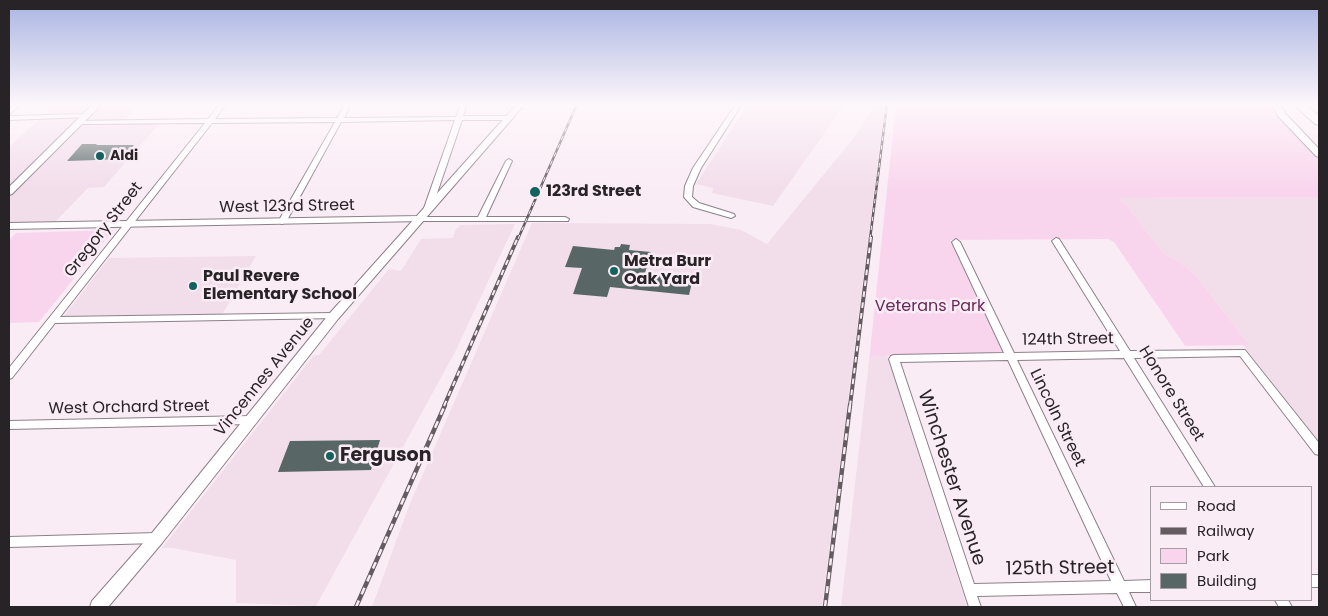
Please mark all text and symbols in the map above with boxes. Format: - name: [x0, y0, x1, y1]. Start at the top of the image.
- place label: Aldi: [110, 148, 138, 164]
- marker: Aldi: [94, 150, 106, 162]
- street label: Gregory Street: [61, 179, 147, 281]
- place label: 123rd Street: [546, 182, 641, 202]
- marker: 123rd Street: [528, 185, 542, 199]
- street label: West 123rd Street: [219, 196, 355, 218]
- place label: Metra Burr Oak Yard: [624, 252, 711, 290]
- marker: Metra Burr Oak Yard: [608, 265, 620, 277]
- place label: Paul Revere Elementary School: [203, 267, 357, 305]
- marker: Paul Revere Elementary School: [187, 280, 199, 292]
- park label: Veterans Park: [875, 297, 985, 317]
- street label: Vincennes Avenue: [211, 314, 319, 440]
- street label: 124th Street: [1022, 330, 1114, 350]
- street label: Honore Street: [1134, 343, 1208, 445]
- street label: Lincoln Street: [1025, 366, 1089, 470]
- street label: Winchester Avenue: [912, 387, 990, 569]
- street label: West Orchard Street: [48, 397, 210, 419]
- place label: Ferguson: [340, 445, 431, 467]
- marker: Ferguson: [324, 450, 336, 462]
- legend: [1150, 486, 1313, 601]
- text: Road: [1197, 495, 1236, 516]
- text: Railway: [1197, 520, 1255, 541]
- text: Park: [1197, 545, 1229, 566]
- street label: 125th Street: [1005, 557, 1115, 581]
- text: Building: [1197, 570, 1257, 591]

